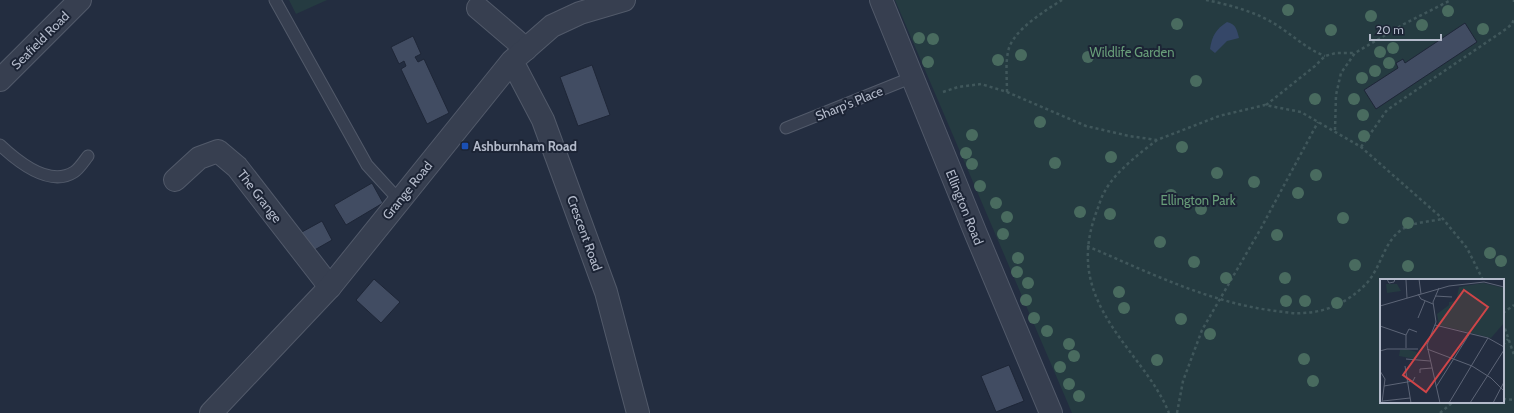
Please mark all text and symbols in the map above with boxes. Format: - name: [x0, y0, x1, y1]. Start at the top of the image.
- street label: Seafield Road: [8, 8, 72, 72]
- scale bar: [1370, 16, 1441, 42]
- text: 20 m: [1376, 22, 1404, 37]
- park label: Wildlife Garden: [1090, 44, 1174, 60]
- street label: Sharp's Place: [813, 82, 885, 124]
- place label: Ashburnham Road: [473, 138, 577, 154]
- marker: Ashburnham Road: [460, 141, 470, 151]
- street label: Grange Road: [379, 158, 435, 222]
- street label: The Grange: [234, 166, 286, 226]
- street label: Ellington Road: [943, 167, 987, 247]
- park label: Ellington Park: [1161, 192, 1236, 208]
- street label: Crescent Road: [564, 193, 606, 273]
- inset map: [1380, 279, 1504, 403]

